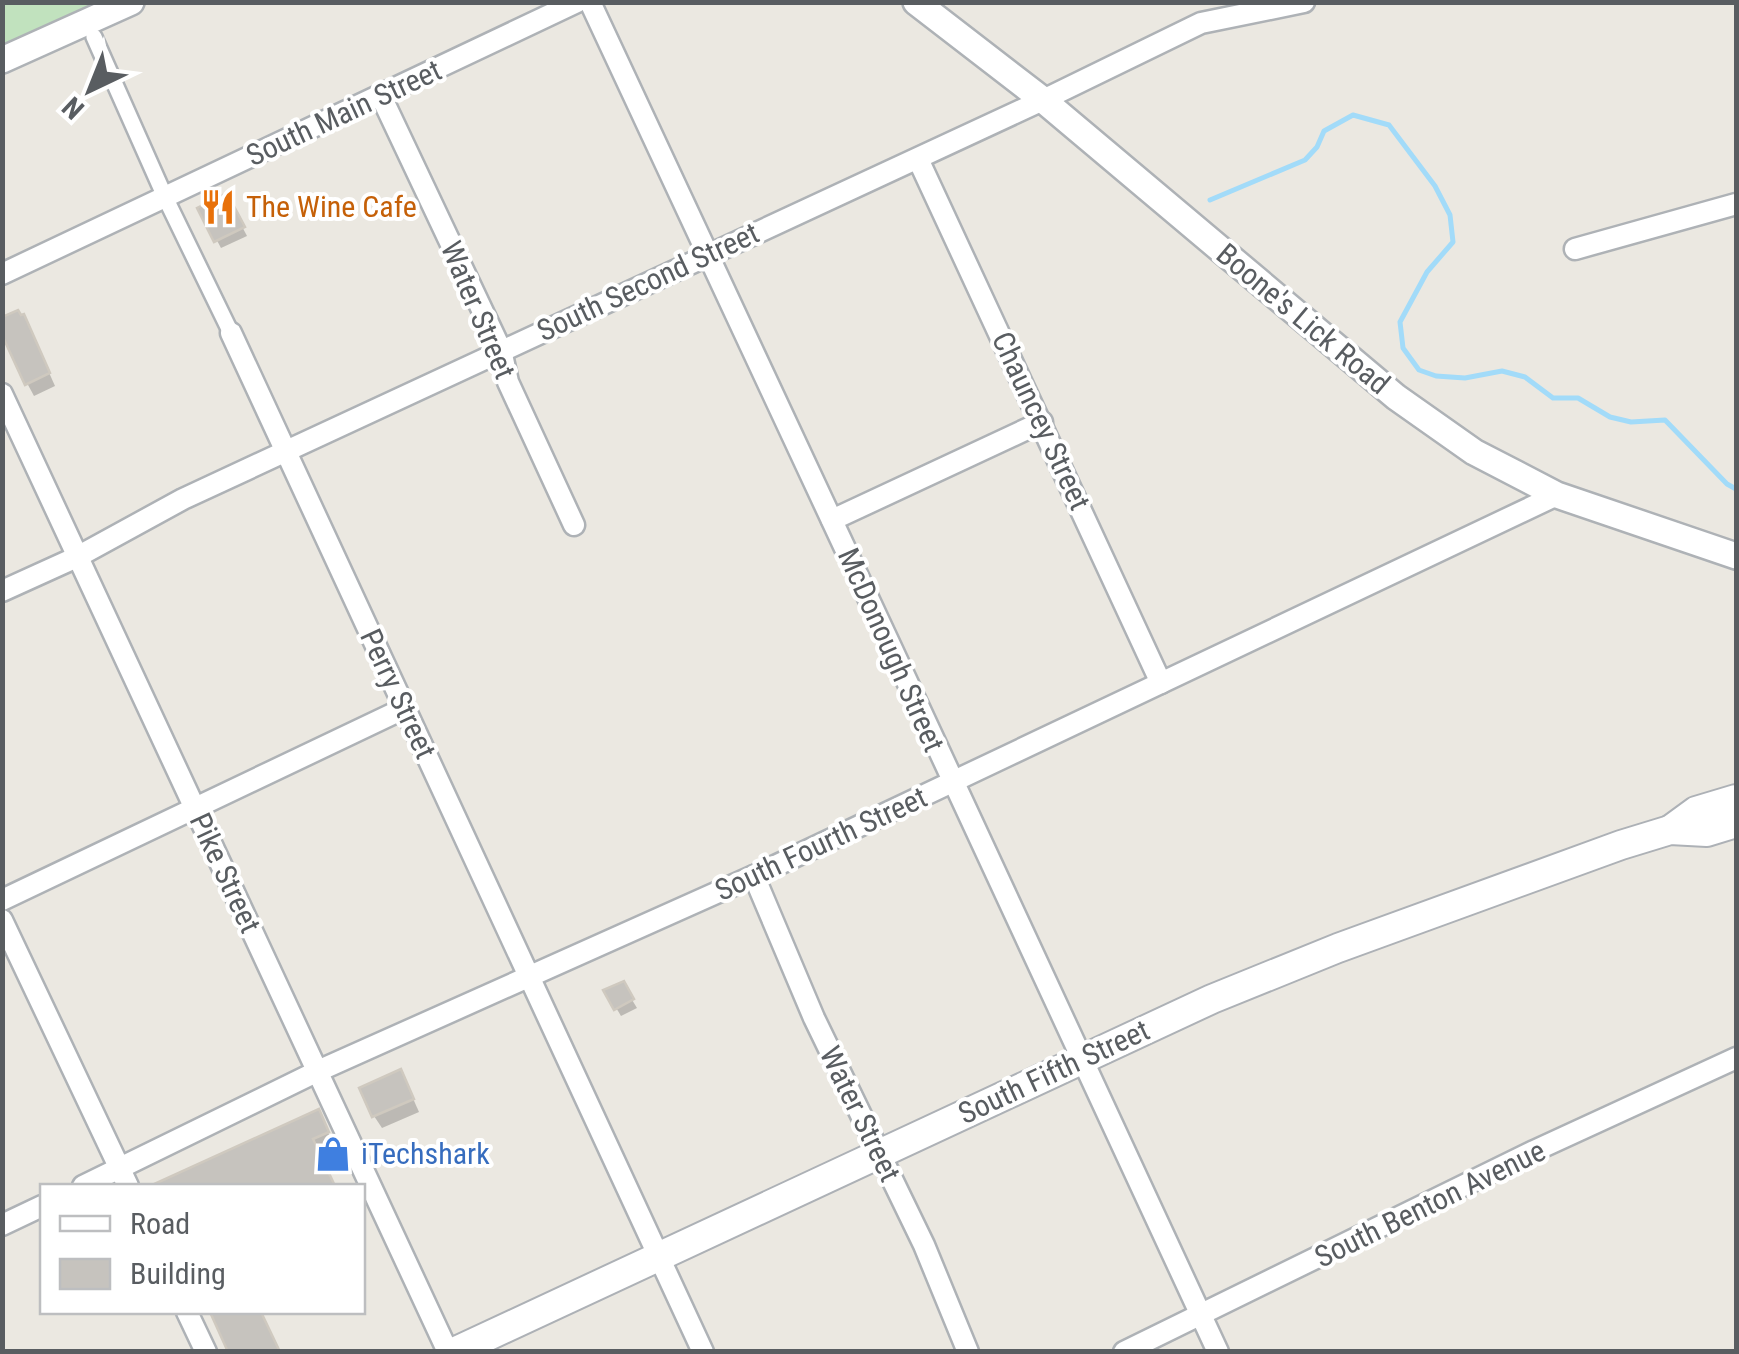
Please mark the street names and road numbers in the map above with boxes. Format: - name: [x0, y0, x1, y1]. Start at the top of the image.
- street label: South Main Street: [241, 52, 447, 173]
- street label: South Second Street: [531, 215, 764, 348]
- street label: Water Street: [434, 236, 523, 384]
- street label: Boone's Lick Road: [1210, 236, 1397, 401]
- street label: Chauncey Street: [985, 326, 1098, 515]
- street label: McDonough Street: [831, 543, 952, 757]
- street label: Perry Street: [353, 624, 444, 764]
- street label: South Fourth Street: [709, 779, 932, 908]
- street label: Pike Street: [183, 807, 268, 938]
- street label: South Fifth Street: [953, 1012, 1155, 1131]
- street label: Water Street: [813, 1040, 908, 1187]
- street label: South Benton Avenue: [1309, 1133, 1551, 1274]

